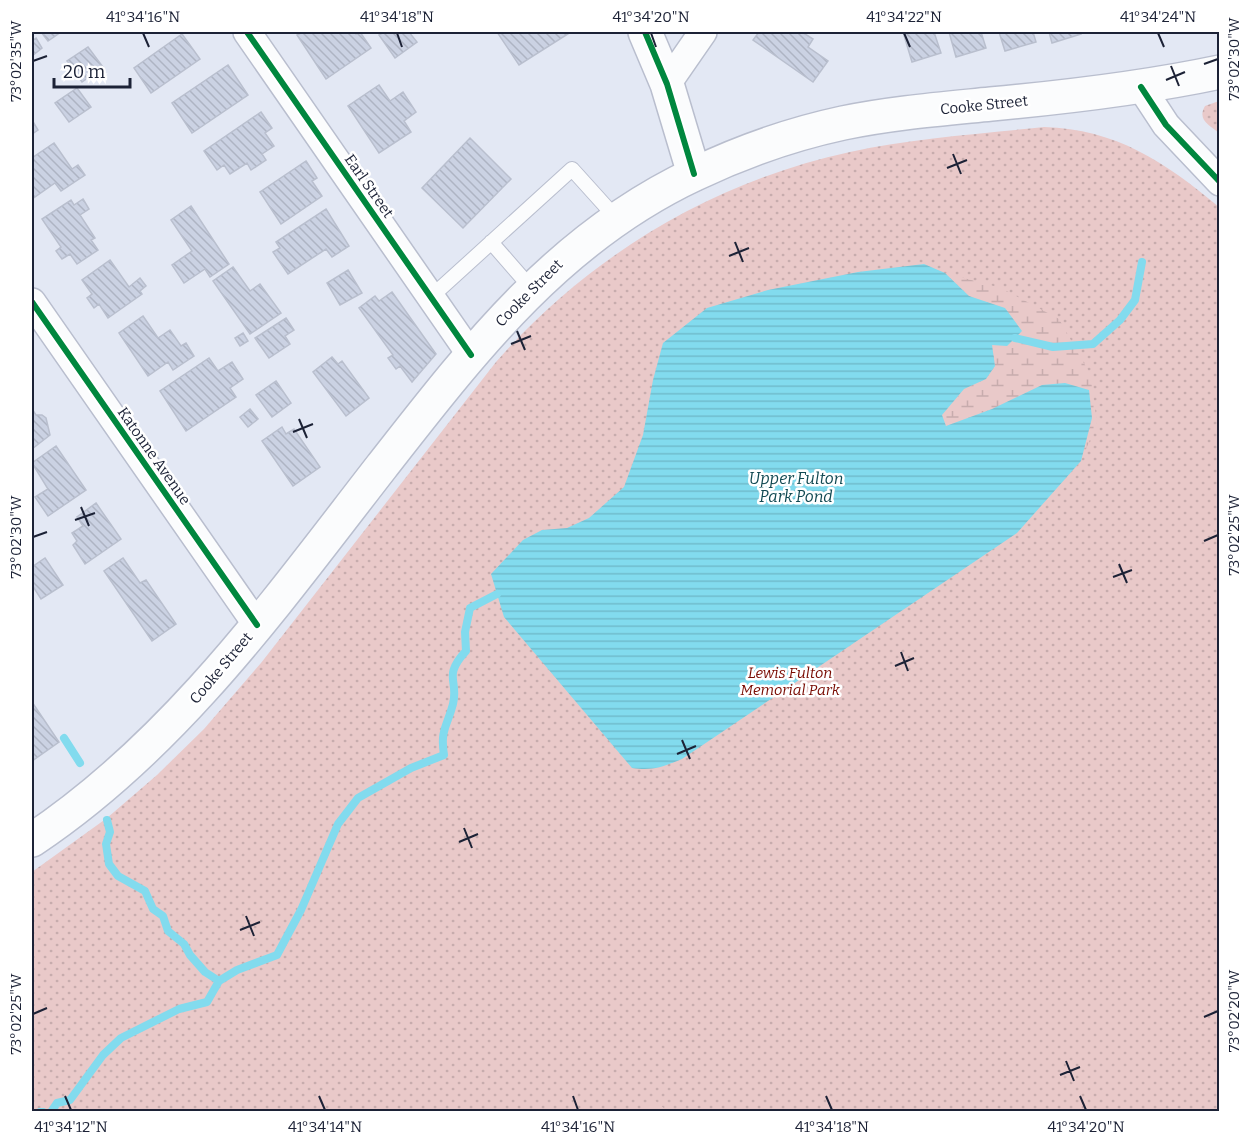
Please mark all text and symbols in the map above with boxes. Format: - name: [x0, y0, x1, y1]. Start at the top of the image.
- text: 41°34'16"N: [106, 8, 180, 26]
- text: 41°34'18"N: [360, 8, 434, 26]
- text: 41°34'20"N: [612, 8, 690, 26]
- text: 41°34'22"N: [866, 8, 942, 26]
- text: 41°34'24"N: [1120, 8, 1196, 26]
- text: 73°02'30"W: [1225, 17, 1243, 101]
- text: 73°02'35"W: [7, 20, 25, 102]
- scale bar: [54, 51, 130, 89]
- text: 20 m: [63, 61, 105, 83]
- street label: Cooke Street: [939, 91, 1029, 119]
- street label: Earl Street: [341, 151, 398, 222]
- street label: Cooke Street: [492, 255, 567, 330]
- street label: Katonne Avenue: [114, 404, 194, 508]
- water label: Upper Fulton Park Pond: [749, 469, 843, 506]
- text: 73°02'25"W: [1225, 494, 1243, 576]
- text: 73°02'30"W: [7, 495, 25, 579]
- street label: Cooke Street: [186, 628, 257, 708]
- park label: Lewis Fulton Memorial Park: [740, 664, 841, 699]
- text: 73°02'20"W: [1225, 969, 1243, 1052]
- text: 73°02'25"W: [7, 973, 25, 1055]
- text: 41°34'12"N: [34, 1118, 108, 1136]
- text: 41°34'14"N: [288, 1118, 362, 1136]
- text: 41°34'16"N: [541, 1118, 615, 1136]
- text: 41°34'18"N: [795, 1118, 869, 1136]
- text: 41°34'20"N: [1047, 1118, 1125, 1136]

